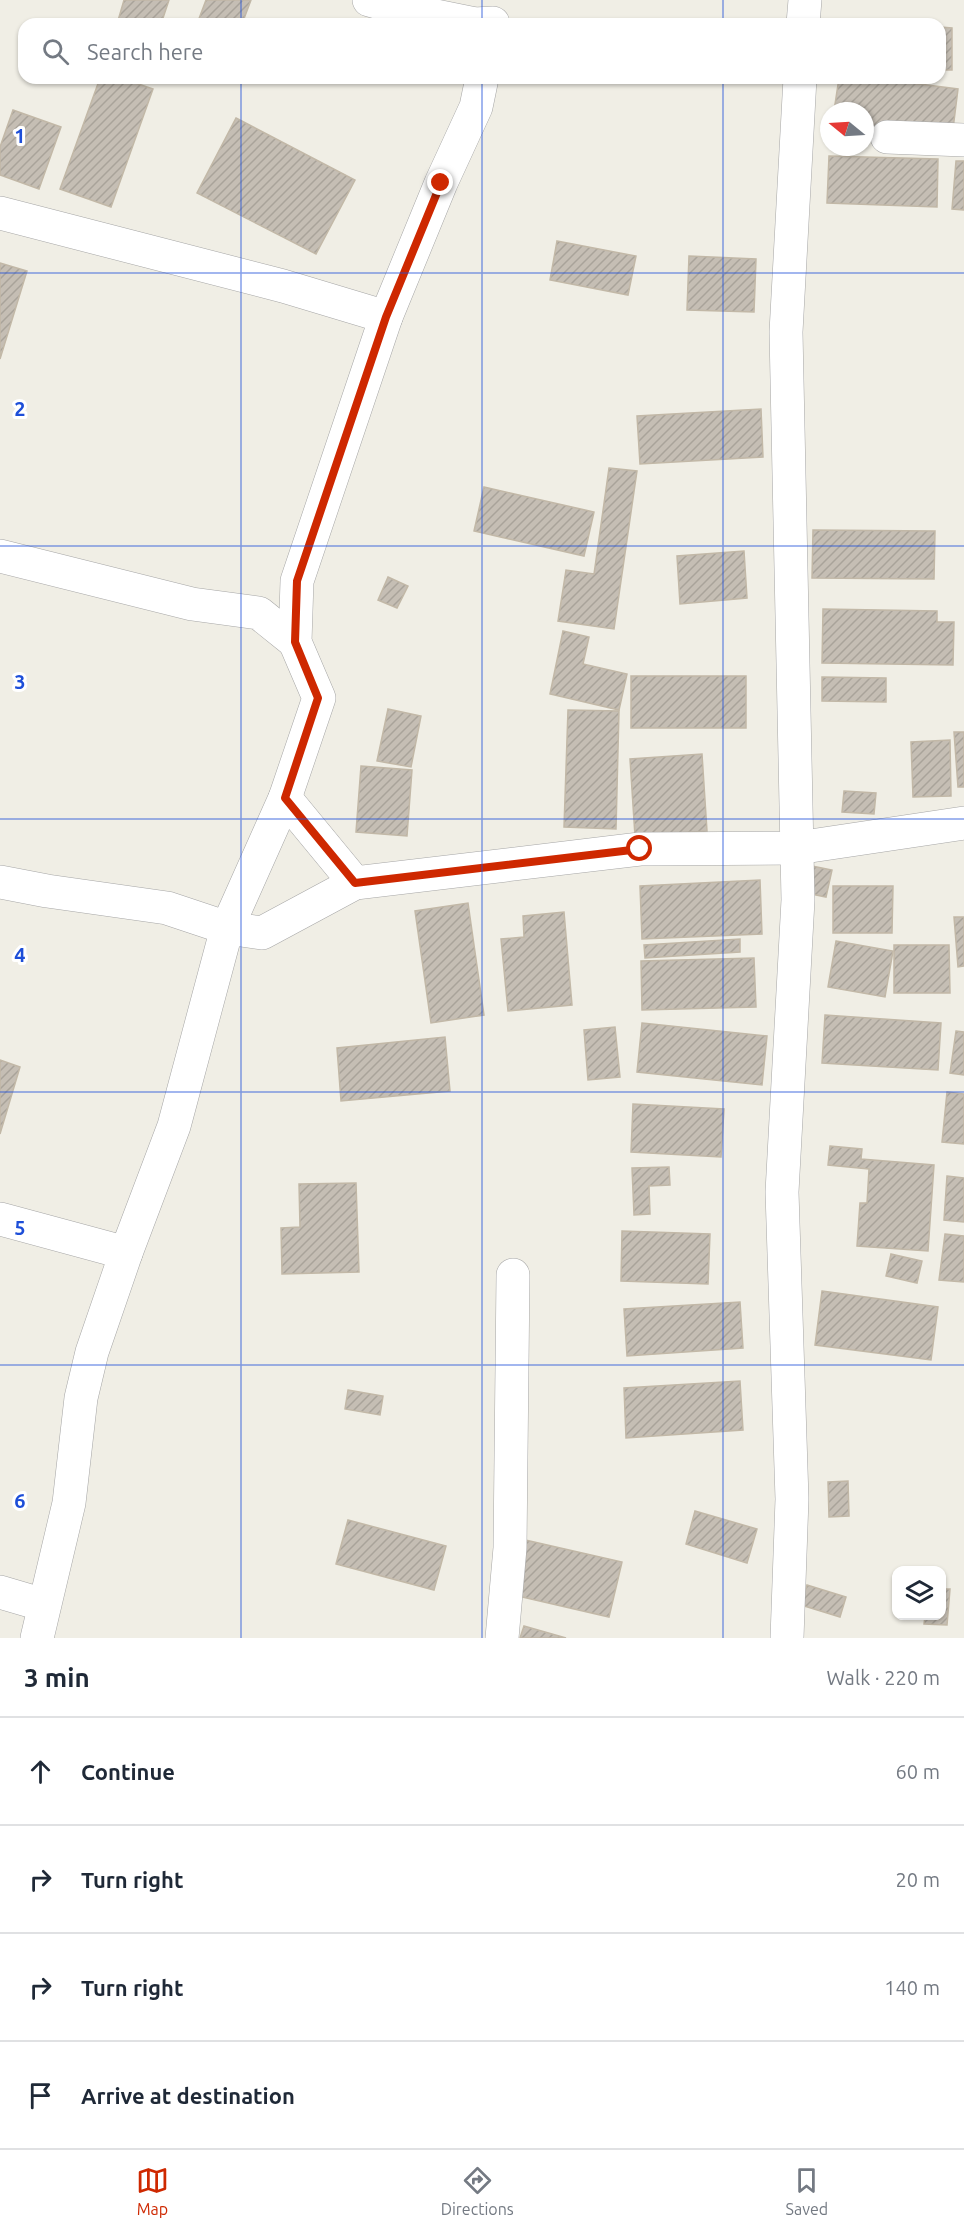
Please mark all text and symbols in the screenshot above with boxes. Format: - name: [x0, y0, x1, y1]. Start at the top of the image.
- search box: [18, 18, 946, 84]
- icon: search: [39, 35, 72, 68]
- text: Search here: [87, 39, 203, 64]
- north arrow: [820, 102, 874, 156]
- text: 1: [14, 124, 26, 147]
- route end: [427, 169, 453, 195]
- text: 2: [14, 397, 26, 420]
- text: 3: [14, 670, 26, 693]
- route start: [626, 835, 652, 861]
- text: 4: [14, 943, 26, 966]
- text: 5: [14, 1216, 26, 1239]
- text: 6: [14, 1489, 26, 1512]
- map controls: [892, 1566, 946, 1620]
- button: layers: [892, 1566, 946, 1620]
- text: 3 min: [24, 1663, 90, 1692]
- text: Walk · 220 m: [827, 1666, 940, 1689]
- icon: ahead: [24, 1755, 57, 1788]
- text: Continue: [81, 1759, 175, 1784]
- text: 60 m: [896, 1760, 940, 1783]
- icon: right: [24, 1863, 57, 1896]
- text: Turn right: [81, 1867, 183, 1892]
- text: 20 m: [896, 1868, 940, 1891]
- icon: right: [24, 1971, 57, 2004]
- text: Turn right: [81, 1975, 183, 2000]
- text: 140 m: [884, 1976, 940, 1999]
- icon: arrive: [24, 2079, 57, 2112]
- text: Arrive at destination: [81, 2083, 295, 2108]
- tab: Map: [136, 2164, 169, 2218]
- tab: Directions: [441, 2164, 514, 2218]
- tab: Saved: [786, 2164, 828, 2218]

